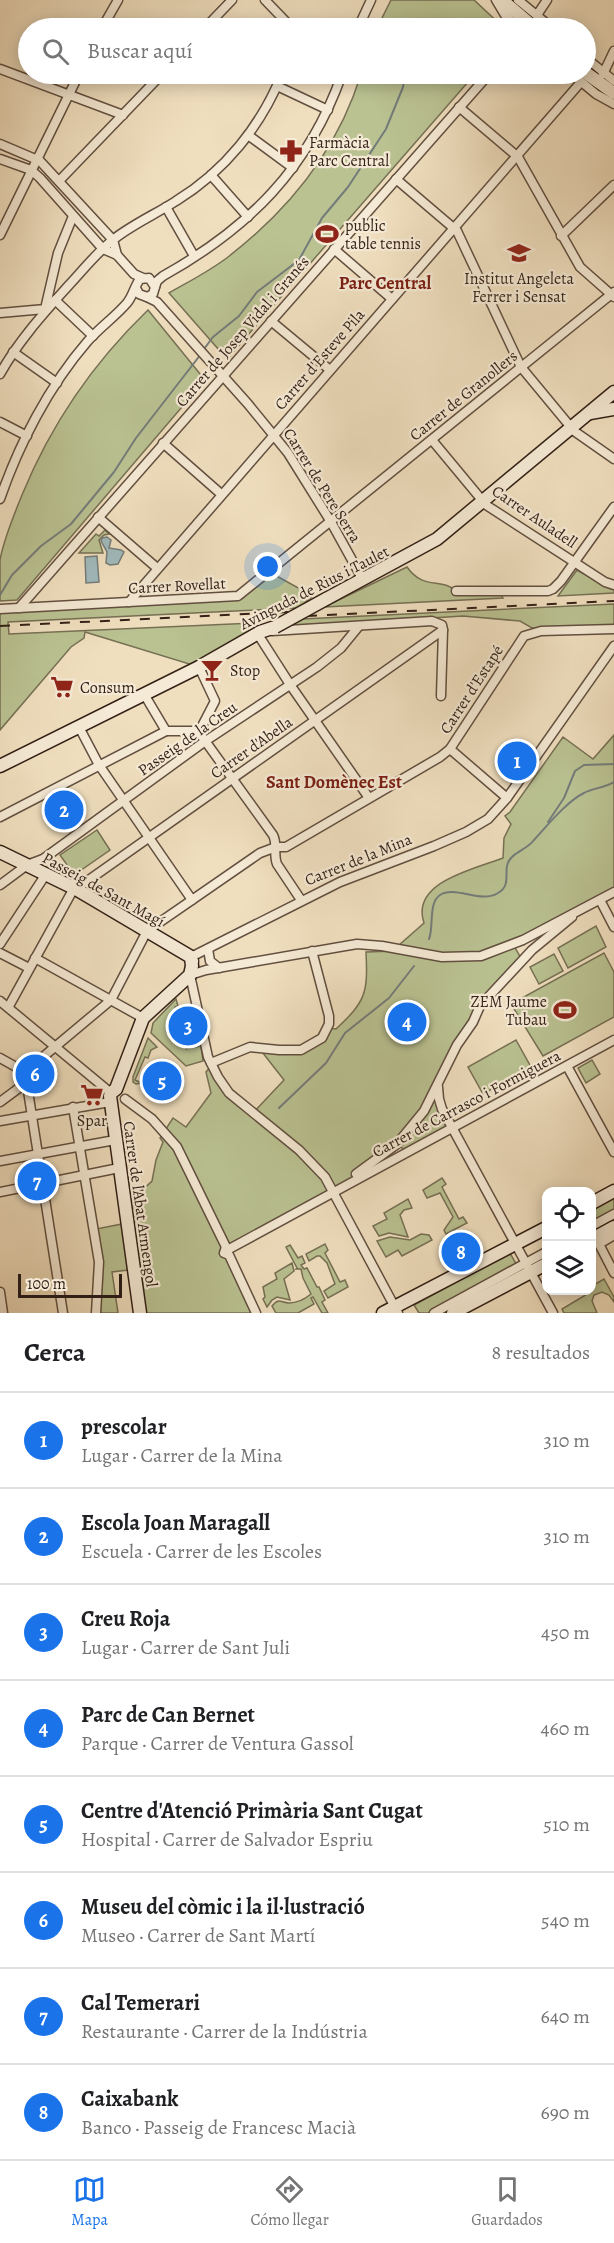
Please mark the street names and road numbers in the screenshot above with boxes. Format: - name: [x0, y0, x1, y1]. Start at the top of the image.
- street label: Carrer de Josep Vidal i Granés: [171, 251, 314, 412]
- street label: Carrer d'Esteve Pila: [270, 304, 370, 415]
- street label: Carrer de Granollers: [405, 345, 522, 446]
- street label: Carrer de Pere Serra: [278, 424, 367, 548]
- street label: Carrer Auladell: [487, 480, 582, 554]
- street label: Avinguda de Rius i Taulet: [235, 541, 393, 636]
- street label: Carrer Rovellat: [128, 572, 226, 600]
- street label: Carrer d'Estapé: [435, 641, 509, 738]
- street label: Passeig de la Creu: [133, 696, 242, 781]
- street label: Carrer d'Abella: [206, 711, 297, 784]
- street label: Carrer de la Mina: [302, 828, 416, 891]
- street label: Passeig de Sant Magí: [38, 847, 169, 933]
- street label: Carrer de Carrasco i Formiguera: [368, 1045, 565, 1163]
- street label: Carrer de l'Abat Armengol: [117, 1120, 163, 1289]

